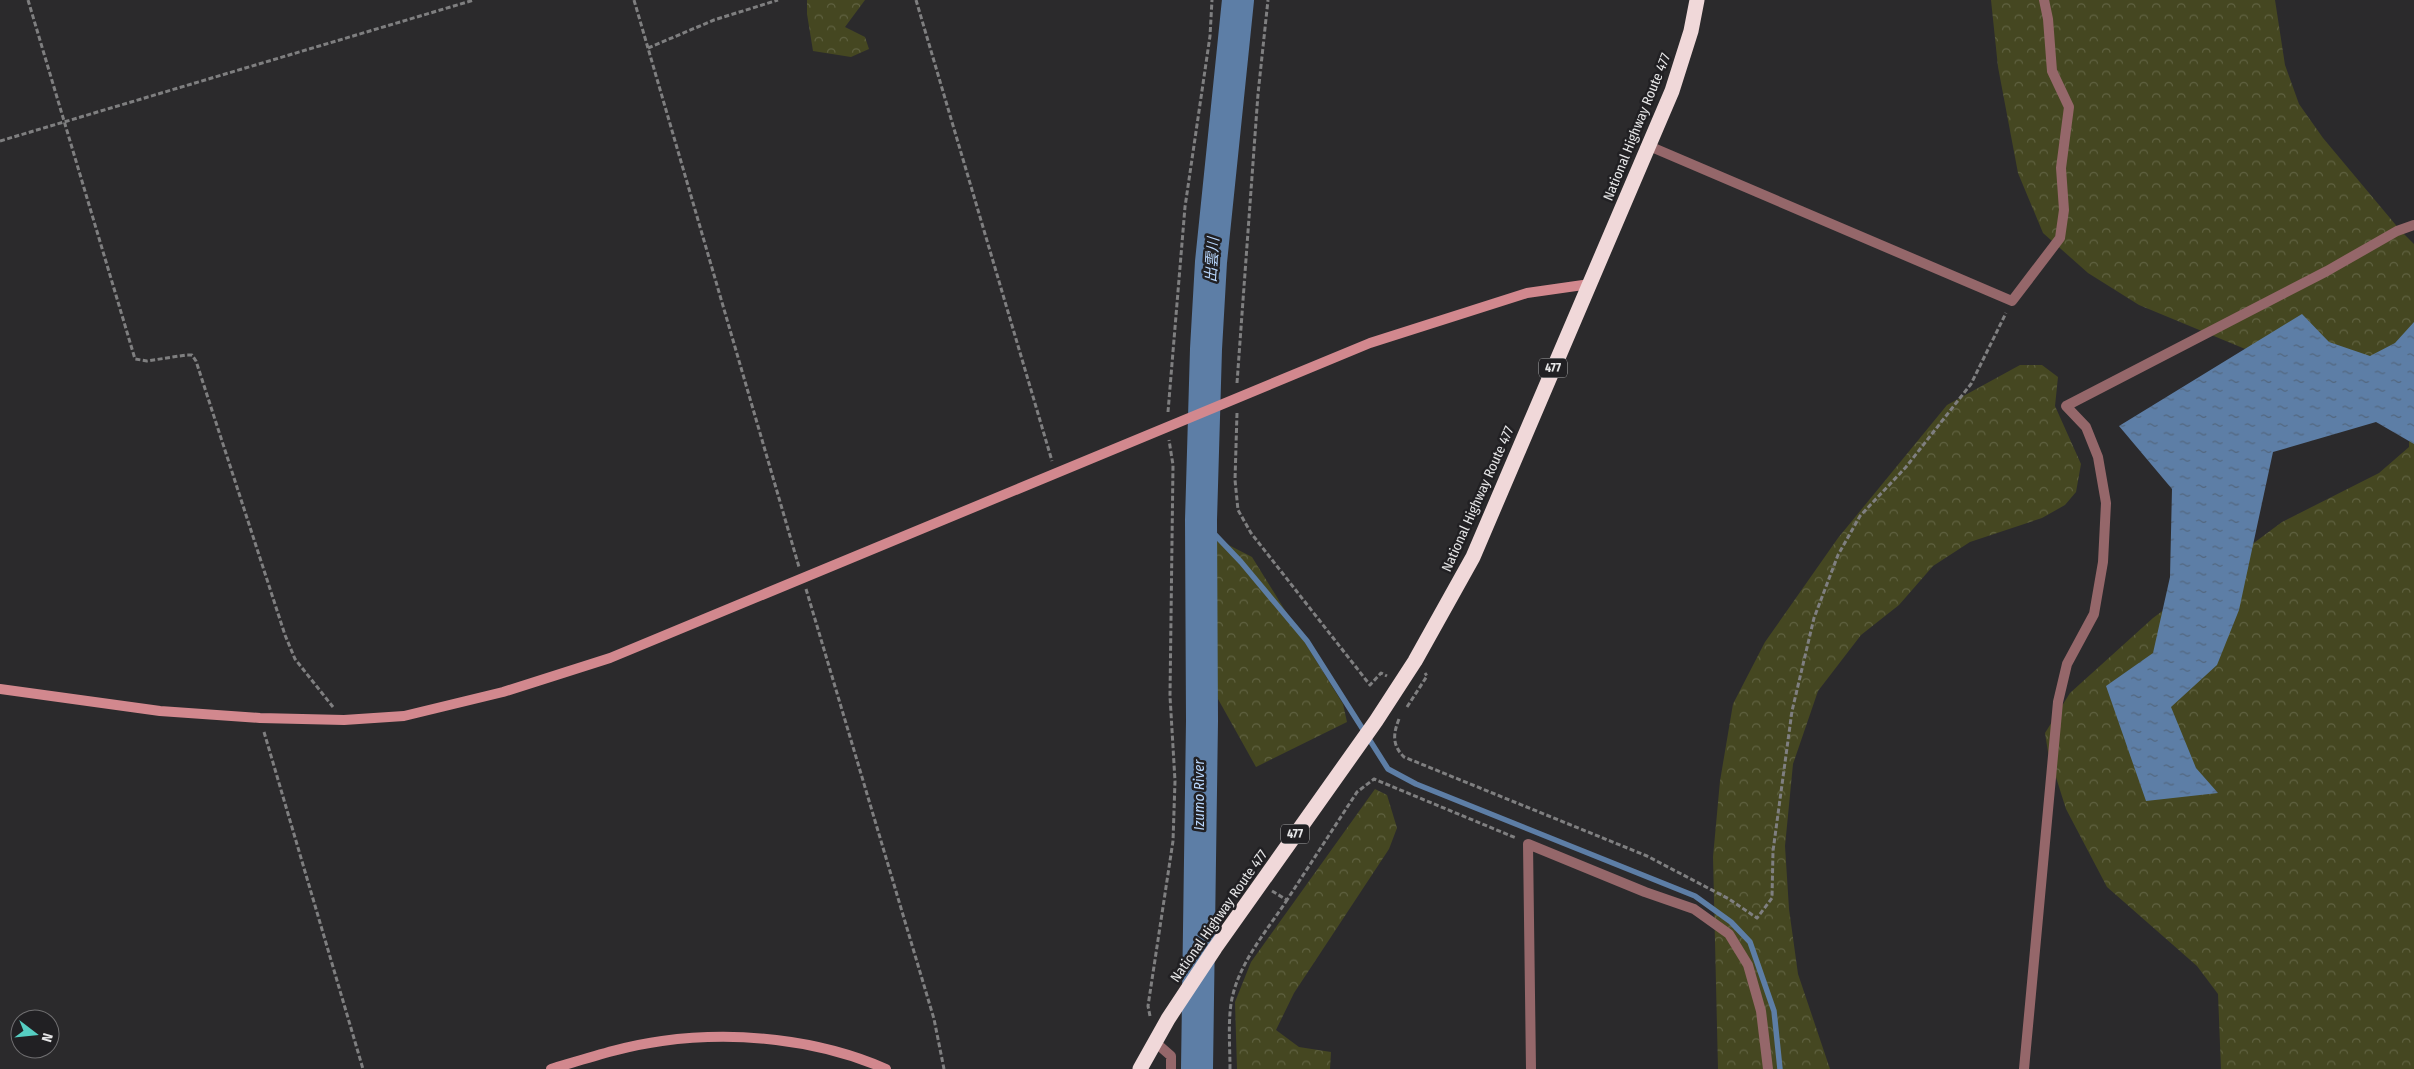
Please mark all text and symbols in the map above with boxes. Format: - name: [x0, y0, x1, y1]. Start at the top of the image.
- street label: National Highway Route 477: [1600, 50, 1675, 203]
- water label: 出雲川: [1201, 235, 1223, 283]
- road number: 477: [1539, 358, 1567, 378]
- street label: National Highway Route 477: [1438, 423, 1518, 574]
- water label: Izumo River: [1190, 759, 1208, 831]
- road number: 477: [1281, 824, 1309, 844]
- street label: National Highway Route 477: [1167, 846, 1271, 985]
- north arrow: [10, 1009, 60, 1059]
- text: N: [38, 1031, 56, 1044]

